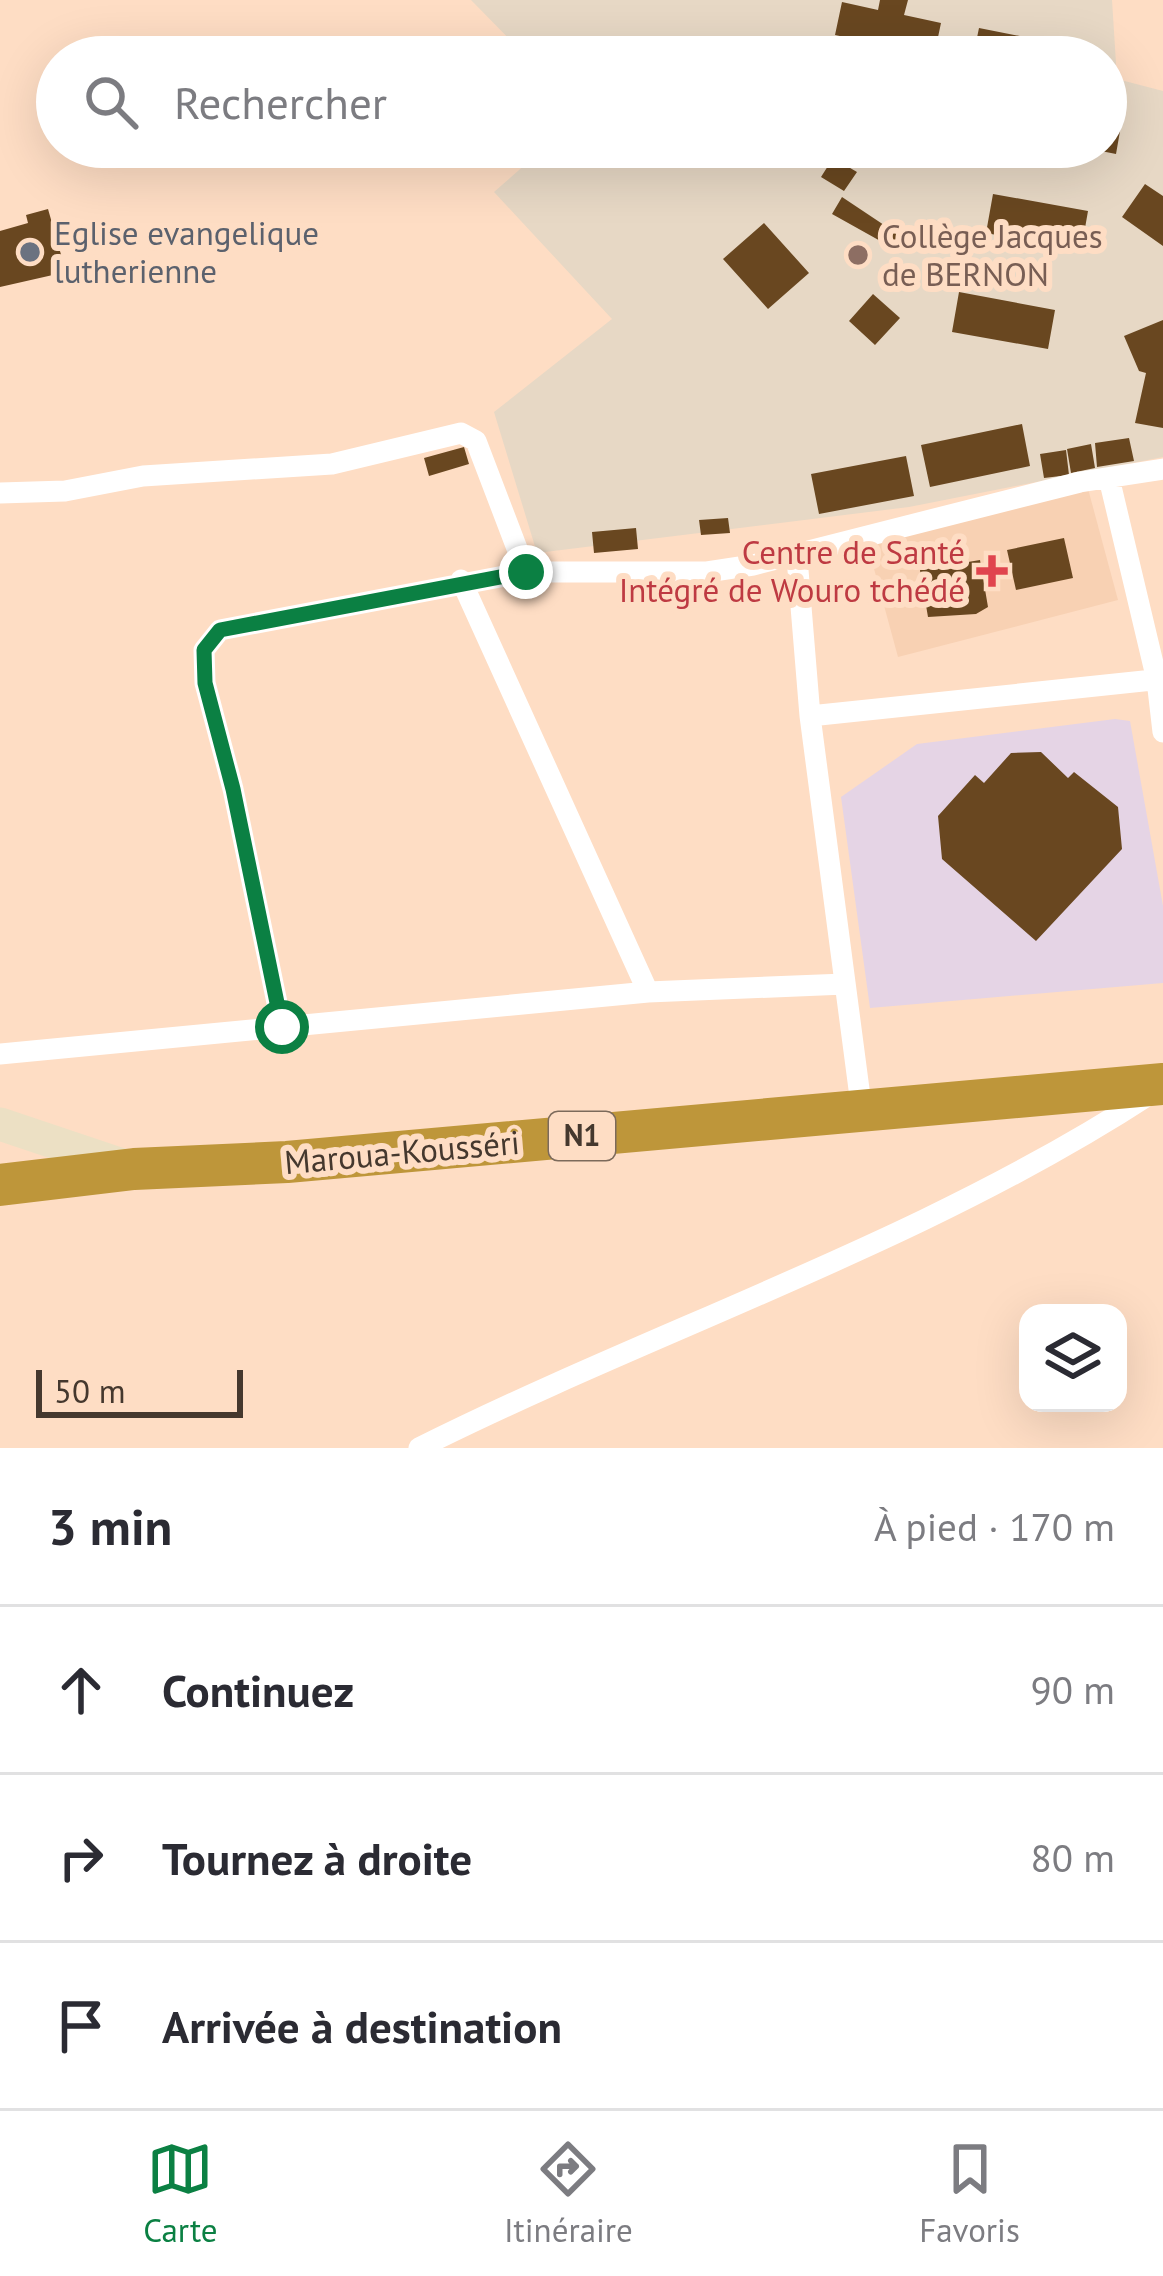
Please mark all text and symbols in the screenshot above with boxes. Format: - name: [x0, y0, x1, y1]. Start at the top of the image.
- search box: [36, 36, 1127, 168]
- icon: search: [78, 69, 144, 135]
- text: Rechercher: [174, 73, 387, 131]
- place label: Eglise evangelique lutherienne: [54, 211, 319, 292]
- place label: Collège Jacques de BERNON: [882, 214, 1103, 295]
- marker: Eglise evangelique lutherienne: [17, 239, 43, 265]
- marker: Collège Jacques de BERNON: [845, 242, 871, 268]
- place label: Centre de Santé Intégré de Wouro tchédé: [619, 530, 965, 611]
- route end: [499, 545, 553, 599]
- marker: Centre de Santé Intégré de Wouro tchédé: [976, 555, 1008, 587]
- route start: [255, 1000, 309, 1054]
- road number: N1: [549, 1112, 615, 1160]
- street label: Maroua-Kousséri: [283, 1120, 521, 1183]
- map controls: [1019, 1304, 1127, 1412]
- button: layers: [1019, 1304, 1127, 1412]
- scale bar: [36, 1364, 243, 1417]
- text: 50 m: [54, 1369, 126, 1412]
- text: 3 min: [48, 1493, 172, 1559]
- text: À pied · 170 m: [874, 1501, 1115, 1552]
- icon: ahead: [48, 1657, 114, 1723]
- text: Continuez: [162, 1661, 354, 1719]
- text: 90 m: [1030, 1664, 1115, 1715]
- icon: right: [48, 1825, 114, 1891]
- text: Tournez à droite: [162, 1829, 472, 1887]
- text: 80 m: [1030, 1832, 1115, 1883]
- icon: arrive: [48, 1993, 114, 2059]
- text: Arrivée à destination: [162, 1997, 562, 2055]
- tab: Carte: [143, 2136, 218, 2251]
- tab: Itinéraire: [504, 2136, 633, 2251]
- tab: Favoris: [919, 2136, 1020, 2251]

